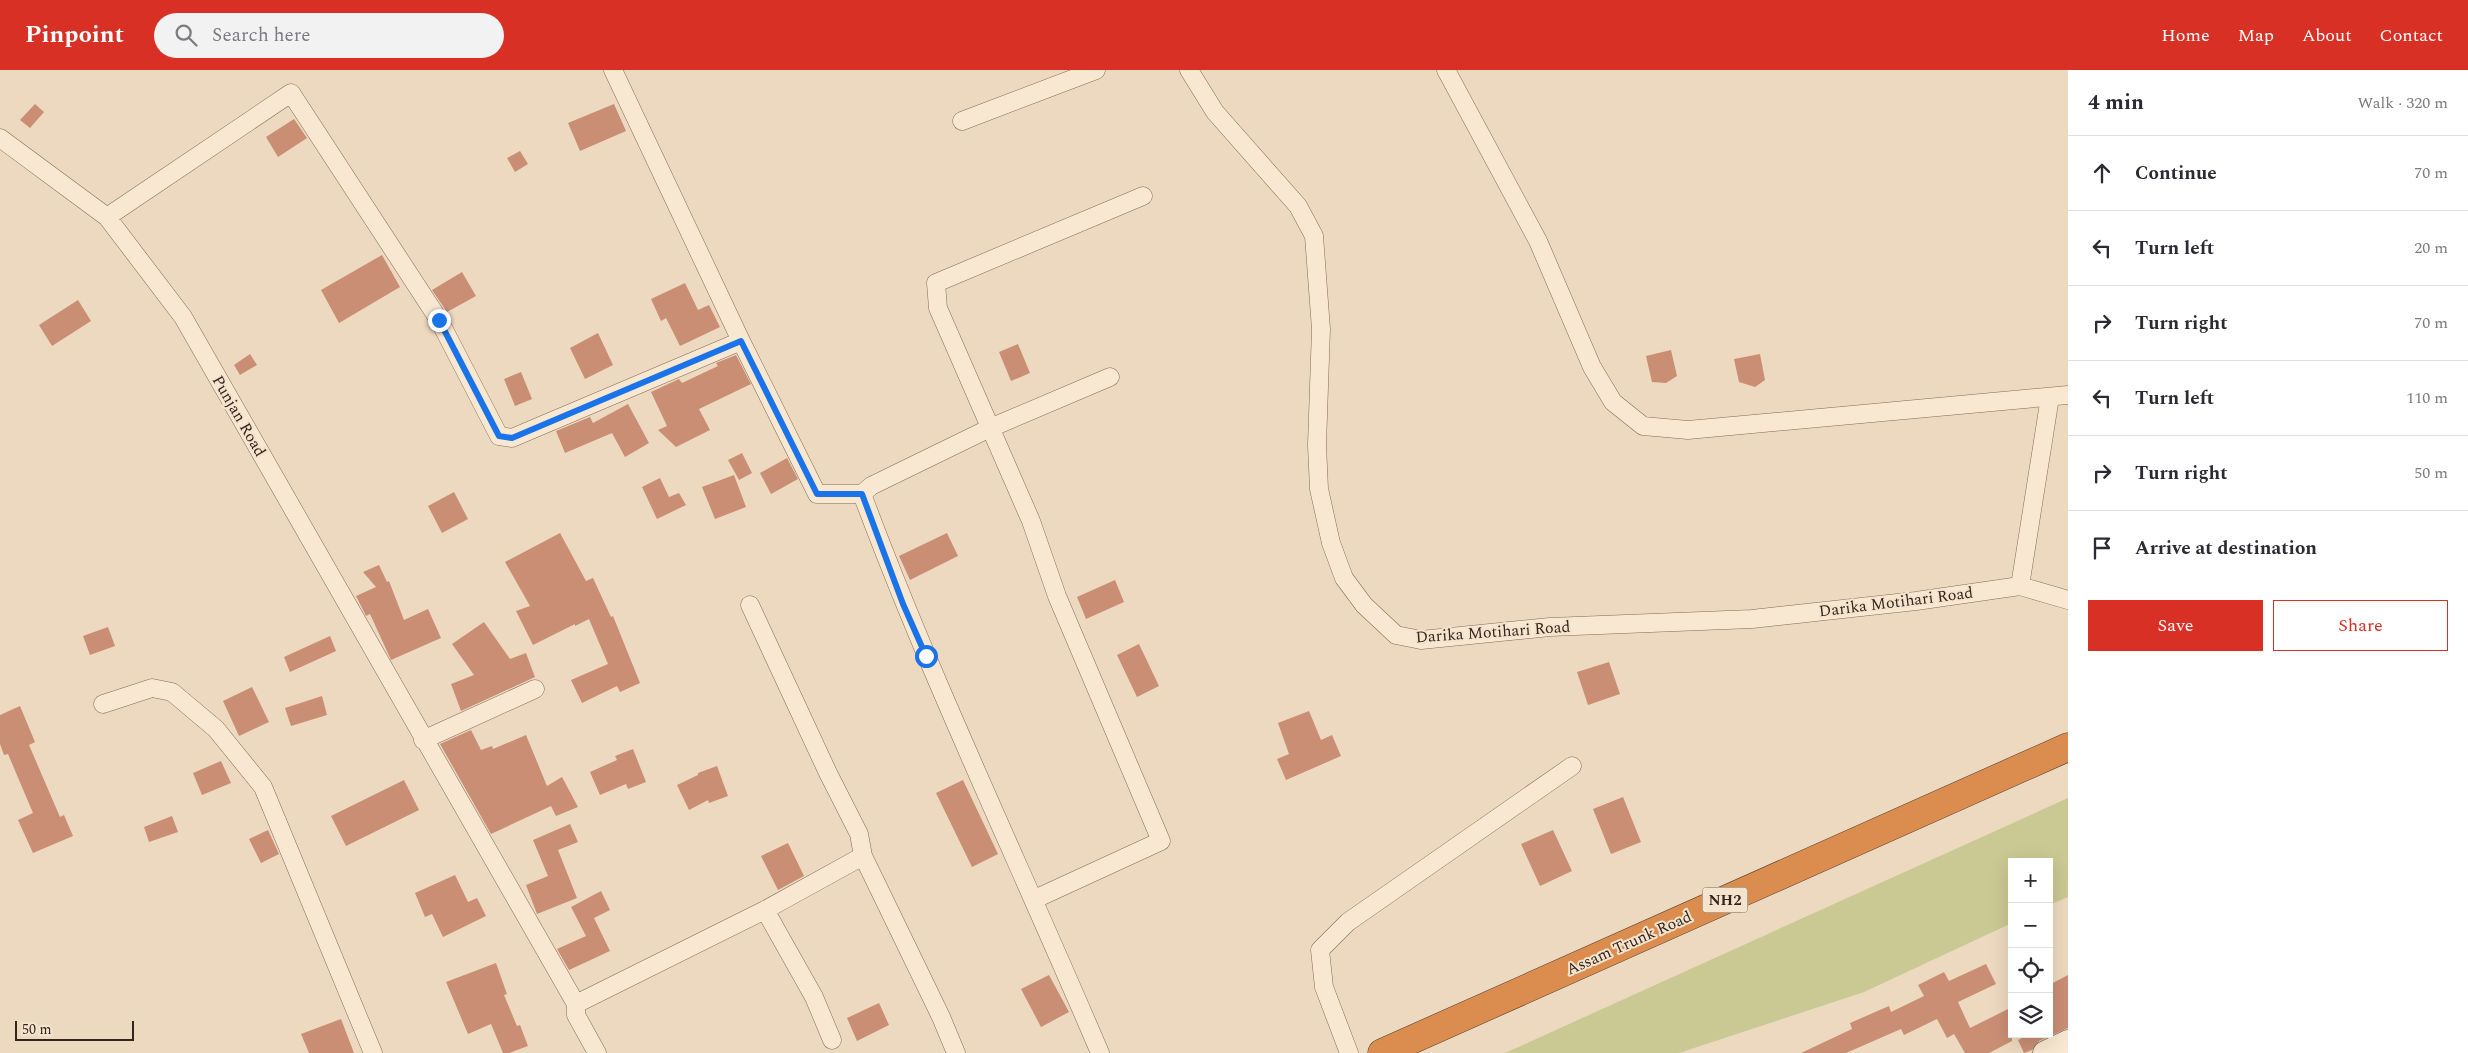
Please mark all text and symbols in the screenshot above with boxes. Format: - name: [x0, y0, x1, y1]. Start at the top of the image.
- search box: [154, 13, 504, 58]
- text: Pinpoint: [25, 17, 124, 53]
- icon: search: [172, 21, 200, 49]
- text: Search here: [212, 21, 310, 50]
- text: Home: [2161, 22, 2210, 49]
- text: Map: [2238, 22, 2274, 49]
- text: About: [2302, 22, 2352, 49]
- text: Contact: [2380, 22, 2443, 49]
- text: 4 min: [2088, 87, 2144, 119]
- text: Walk · 320 m: [2357, 91, 2448, 115]
- icon: ahead: [2088, 159, 2116, 187]
- text: Continue: [2135, 159, 2217, 188]
- text: 70 m: [2414, 161, 2448, 185]
- icon: left: [2088, 234, 2116, 262]
- text: Turn left: [2135, 234, 2214, 263]
- text: 20 m: [2414, 236, 2448, 260]
- route end: [428, 309, 451, 332]
- icon: right: [2088, 309, 2116, 337]
- text: Turn right: [2135, 309, 2228, 338]
- text: 70 m: [2414, 311, 2448, 335]
- street label: Punjan Road: [206, 371, 272, 461]
- icon: left: [2088, 384, 2116, 412]
- text: Turn left: [2135, 384, 2214, 413]
- text: 110 m: [2406, 386, 2448, 410]
- icon: right: [2088, 459, 2116, 487]
- text: Turn right: [2135, 459, 2228, 488]
- text: 50 m: [2414, 461, 2448, 485]
- icon: arrive: [2088, 534, 2116, 562]
- text: Arrive at destination: [2135, 534, 2317, 563]
- street label: Darika Motihari Road: [1817, 581, 1975, 623]
- button: Save: [2088, 600, 2263, 651]
- button: Share: [2273, 600, 2448, 651]
- street label: Darika Motihari Road: [1415, 615, 1571, 649]
- route start: [915, 645, 938, 668]
- map controls: [2008, 858, 2053, 1038]
- button: +: [2008, 858, 2053, 903]
- road number: NH2: [1702, 888, 1748, 912]
- button: −: [2008, 903, 2053, 948]
- street label: Assam Trunk Road: [1562, 905, 1696, 981]
- button: locate: [2008, 948, 2053, 993]
- button: layers: [2008, 993, 2053, 1038]
- scale bar: [15, 1018, 134, 1041]
- text: 50 m: [22, 1019, 52, 1040]

